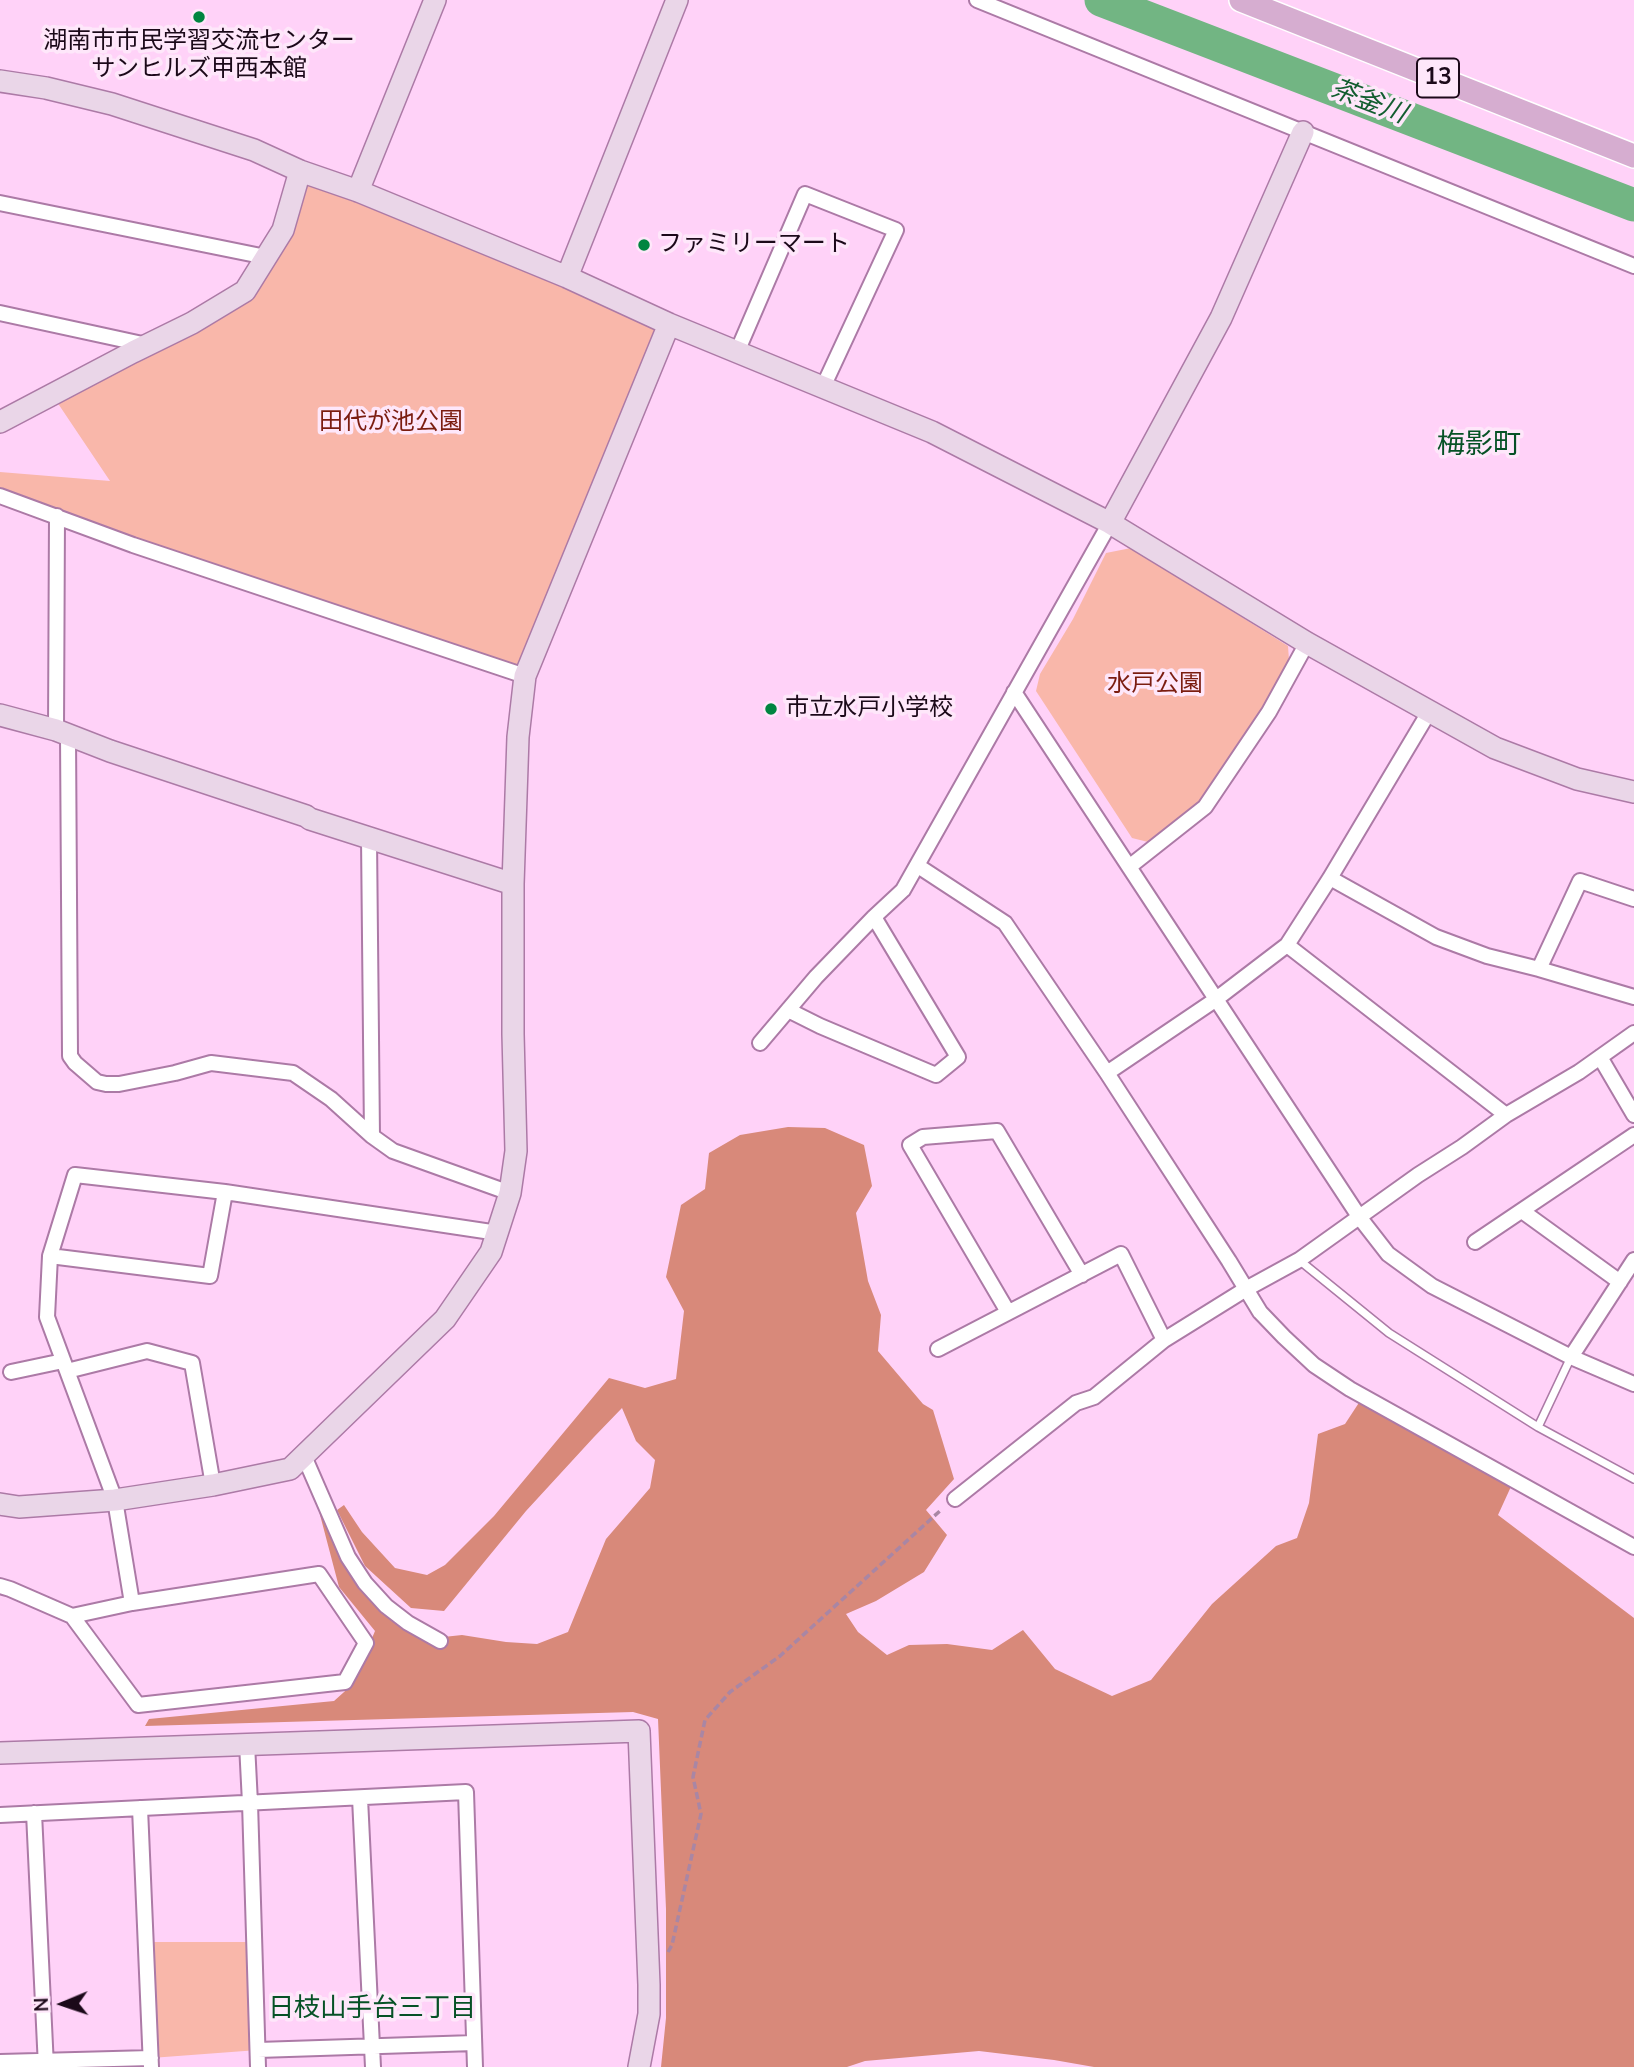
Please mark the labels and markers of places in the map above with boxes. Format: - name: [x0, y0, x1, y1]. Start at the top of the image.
- marker: 湖南市市民学習交流センター サンヒルズ甲西本館: [191, 9, 207, 25]
- place label: 湖南市市民学習交流センター サンヒルズ甲西本館: [43, 28, 355, 84]
- place label: ファミリーマート: [658, 231, 850, 259]
- marker: ファミリーマート: [636, 237, 652, 253]
- place label: 市立水戸小学校: [785, 695, 953, 723]
- marker: 市立水戸小学校: [763, 701, 779, 717]

